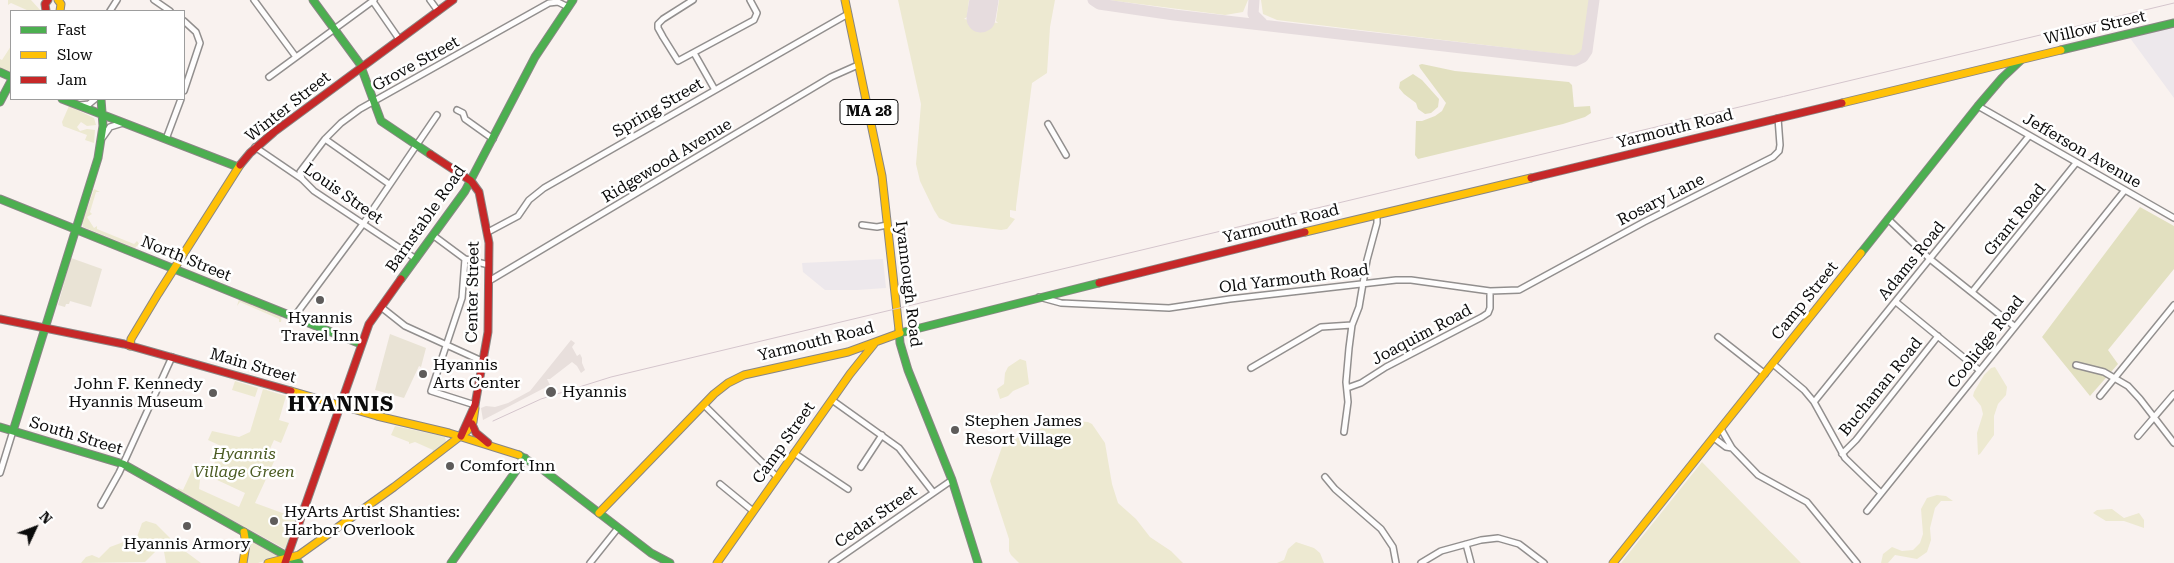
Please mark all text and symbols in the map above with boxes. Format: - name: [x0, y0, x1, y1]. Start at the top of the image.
- street label: Willow Street: [2042, 7, 2148, 49]
- legend: [10, 10, 185, 100]
- text: Fast: [57, 21, 86, 39]
- street label: Grove Street: [369, 32, 463, 96]
- text: Slow: [57, 46, 92, 64]
- street label: Winter Street: [242, 68, 334, 146]
- text: Jam: [57, 71, 87, 89]
- street label: Spring Street: [609, 74, 707, 142]
- road number: MA 28: [840, 100, 898, 124]
- street label: Yarmouth Road: [1615, 105, 1735, 153]
- street label: Jefferson Avenue: [2019, 109, 2145, 193]
- street label: Ridgewood Avenue: [599, 115, 735, 207]
- street label: Louis Street: [300, 160, 386, 228]
- street label: Barnstable Road: [382, 162, 470, 276]
- street label: Rosary Lane: [1614, 170, 1708, 230]
- street label: Grant Road: [1980, 180, 2050, 260]
- street label: Yarmouth Road: [1221, 200, 1341, 248]
- street label: Adams Road: [1874, 218, 1950, 304]
- street label: Iyannough Road: [891, 220, 925, 348]
- street label: North Street: [138, 232, 234, 286]
- street label: Center Street: [463, 241, 483, 343]
- street label: Camp Street: [1768, 258, 1842, 344]
- street label: Old Yarmouth Road: [1218, 260, 1370, 298]
- street label: Coolidge Road: [1944, 292, 2028, 392]
- marker: Hyannis Travel Inn: [314, 294, 326, 306]
- street label: Joaquim Road: [1369, 301, 1475, 369]
- place label: Hyannis Travel Inn: [281, 308, 359, 346]
- street label: Yarmouth Road: [756, 318, 876, 366]
- street label: Buchanan Road: [1835, 334, 1927, 440]
- street label: Main Street: [208, 344, 298, 388]
- place label: Hyannis Arts Center: [433, 355, 520, 393]
- marker: Hyannis Arts Center: [417, 368, 429, 380]
- place label: John F. Kennedy Hyannis Museum: [68, 374, 203, 412]
- place label: Hyannis: [562, 382, 626, 402]
- marker: Hyannis: [544, 385, 558, 399]
- marker: John F. Kennedy Hyannis Museum: [207, 387, 219, 399]
- district label: HYANNIS: [287, 392, 395, 418]
- street label: Camp Street: [749, 399, 819, 487]
- place label: Stephen James Resort Village: [965, 411, 1082, 449]
- street label: South Street: [27, 413, 125, 459]
- marker: Stephen James Resort Village: [949, 424, 961, 436]
- park label: Hyannis Village Green: [193, 444, 295, 482]
- place label: Comfort Inn: [460, 456, 555, 476]
- marker: Comfort Inn: [444, 460, 456, 472]
- street label: Cedar Street: [831, 482, 921, 552]
- place label: HyArts Artist Shanties: Harbor Overlook: [284, 502, 460, 540]
- north arrow: [10, 503, 60, 553]
- text: N: [36, 508, 55, 527]
- marker: HyArts Artist Shanties: Harbor Overlook: [268, 515, 280, 527]
- marker: Hyannis Armory: [181, 520, 193, 532]
- place label: Hyannis Armory: [123, 534, 251, 554]

